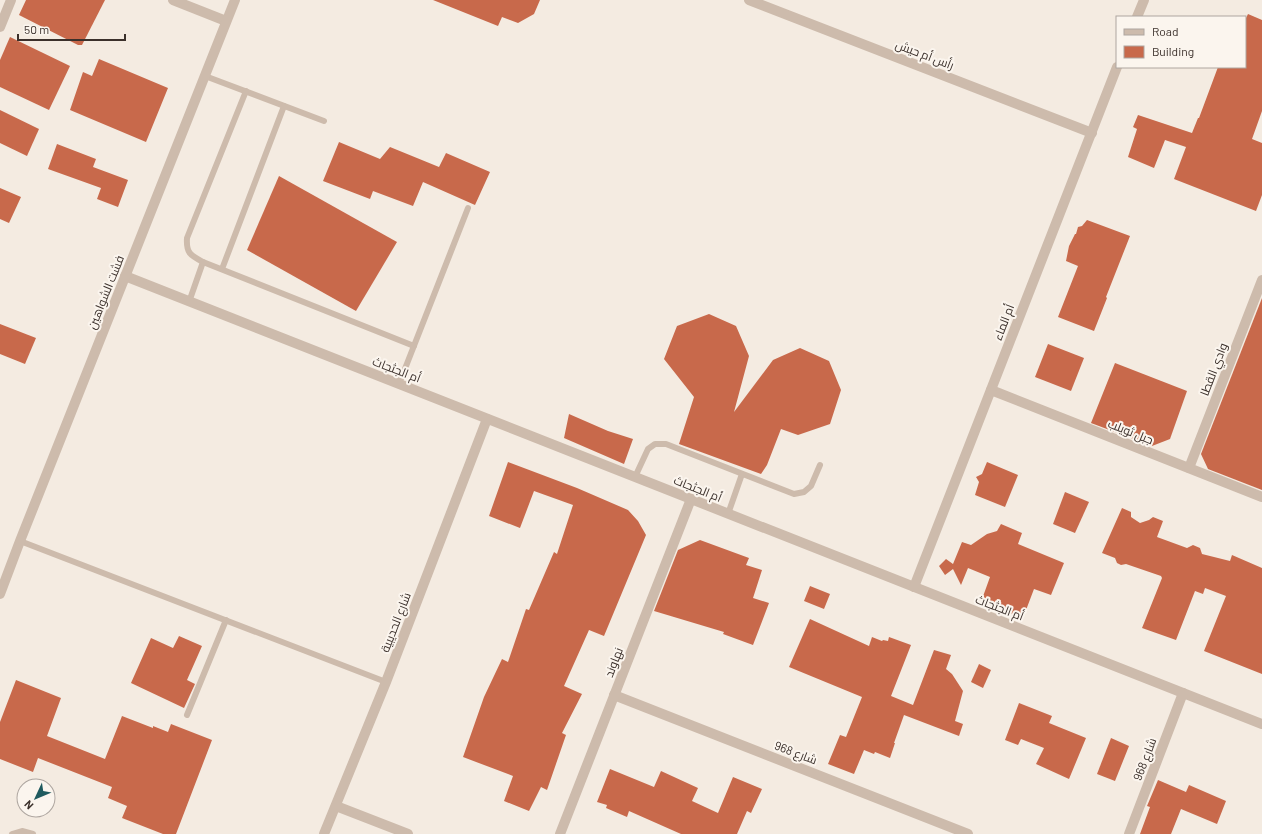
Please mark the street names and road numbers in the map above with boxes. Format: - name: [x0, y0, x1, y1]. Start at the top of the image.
- street label: رأس أم حيش: [893, 36, 956, 73]
- street label: فشت الشواهين: [84, 253, 127, 331]
- street label: أم الماء: [990, 302, 1018, 343]
- street label: وادي القطا: [1197, 341, 1233, 399]
- street label: أم الجثجاث: [370, 353, 423, 386]
- street label: جبل ثويلب: [1106, 416, 1156, 447]
- street label: أم الجثجاث: [671, 472, 724, 506]
- street label: شارع الحديبية: [377, 590, 415, 655]
- street label: أم الجثجاث: [973, 591, 1026, 624]
- street label: نهاوند: [601, 645, 626, 679]
- street label: شارع 968: [1130, 736, 1160, 783]
- street label: شارع 968: [772, 738, 819, 768]

